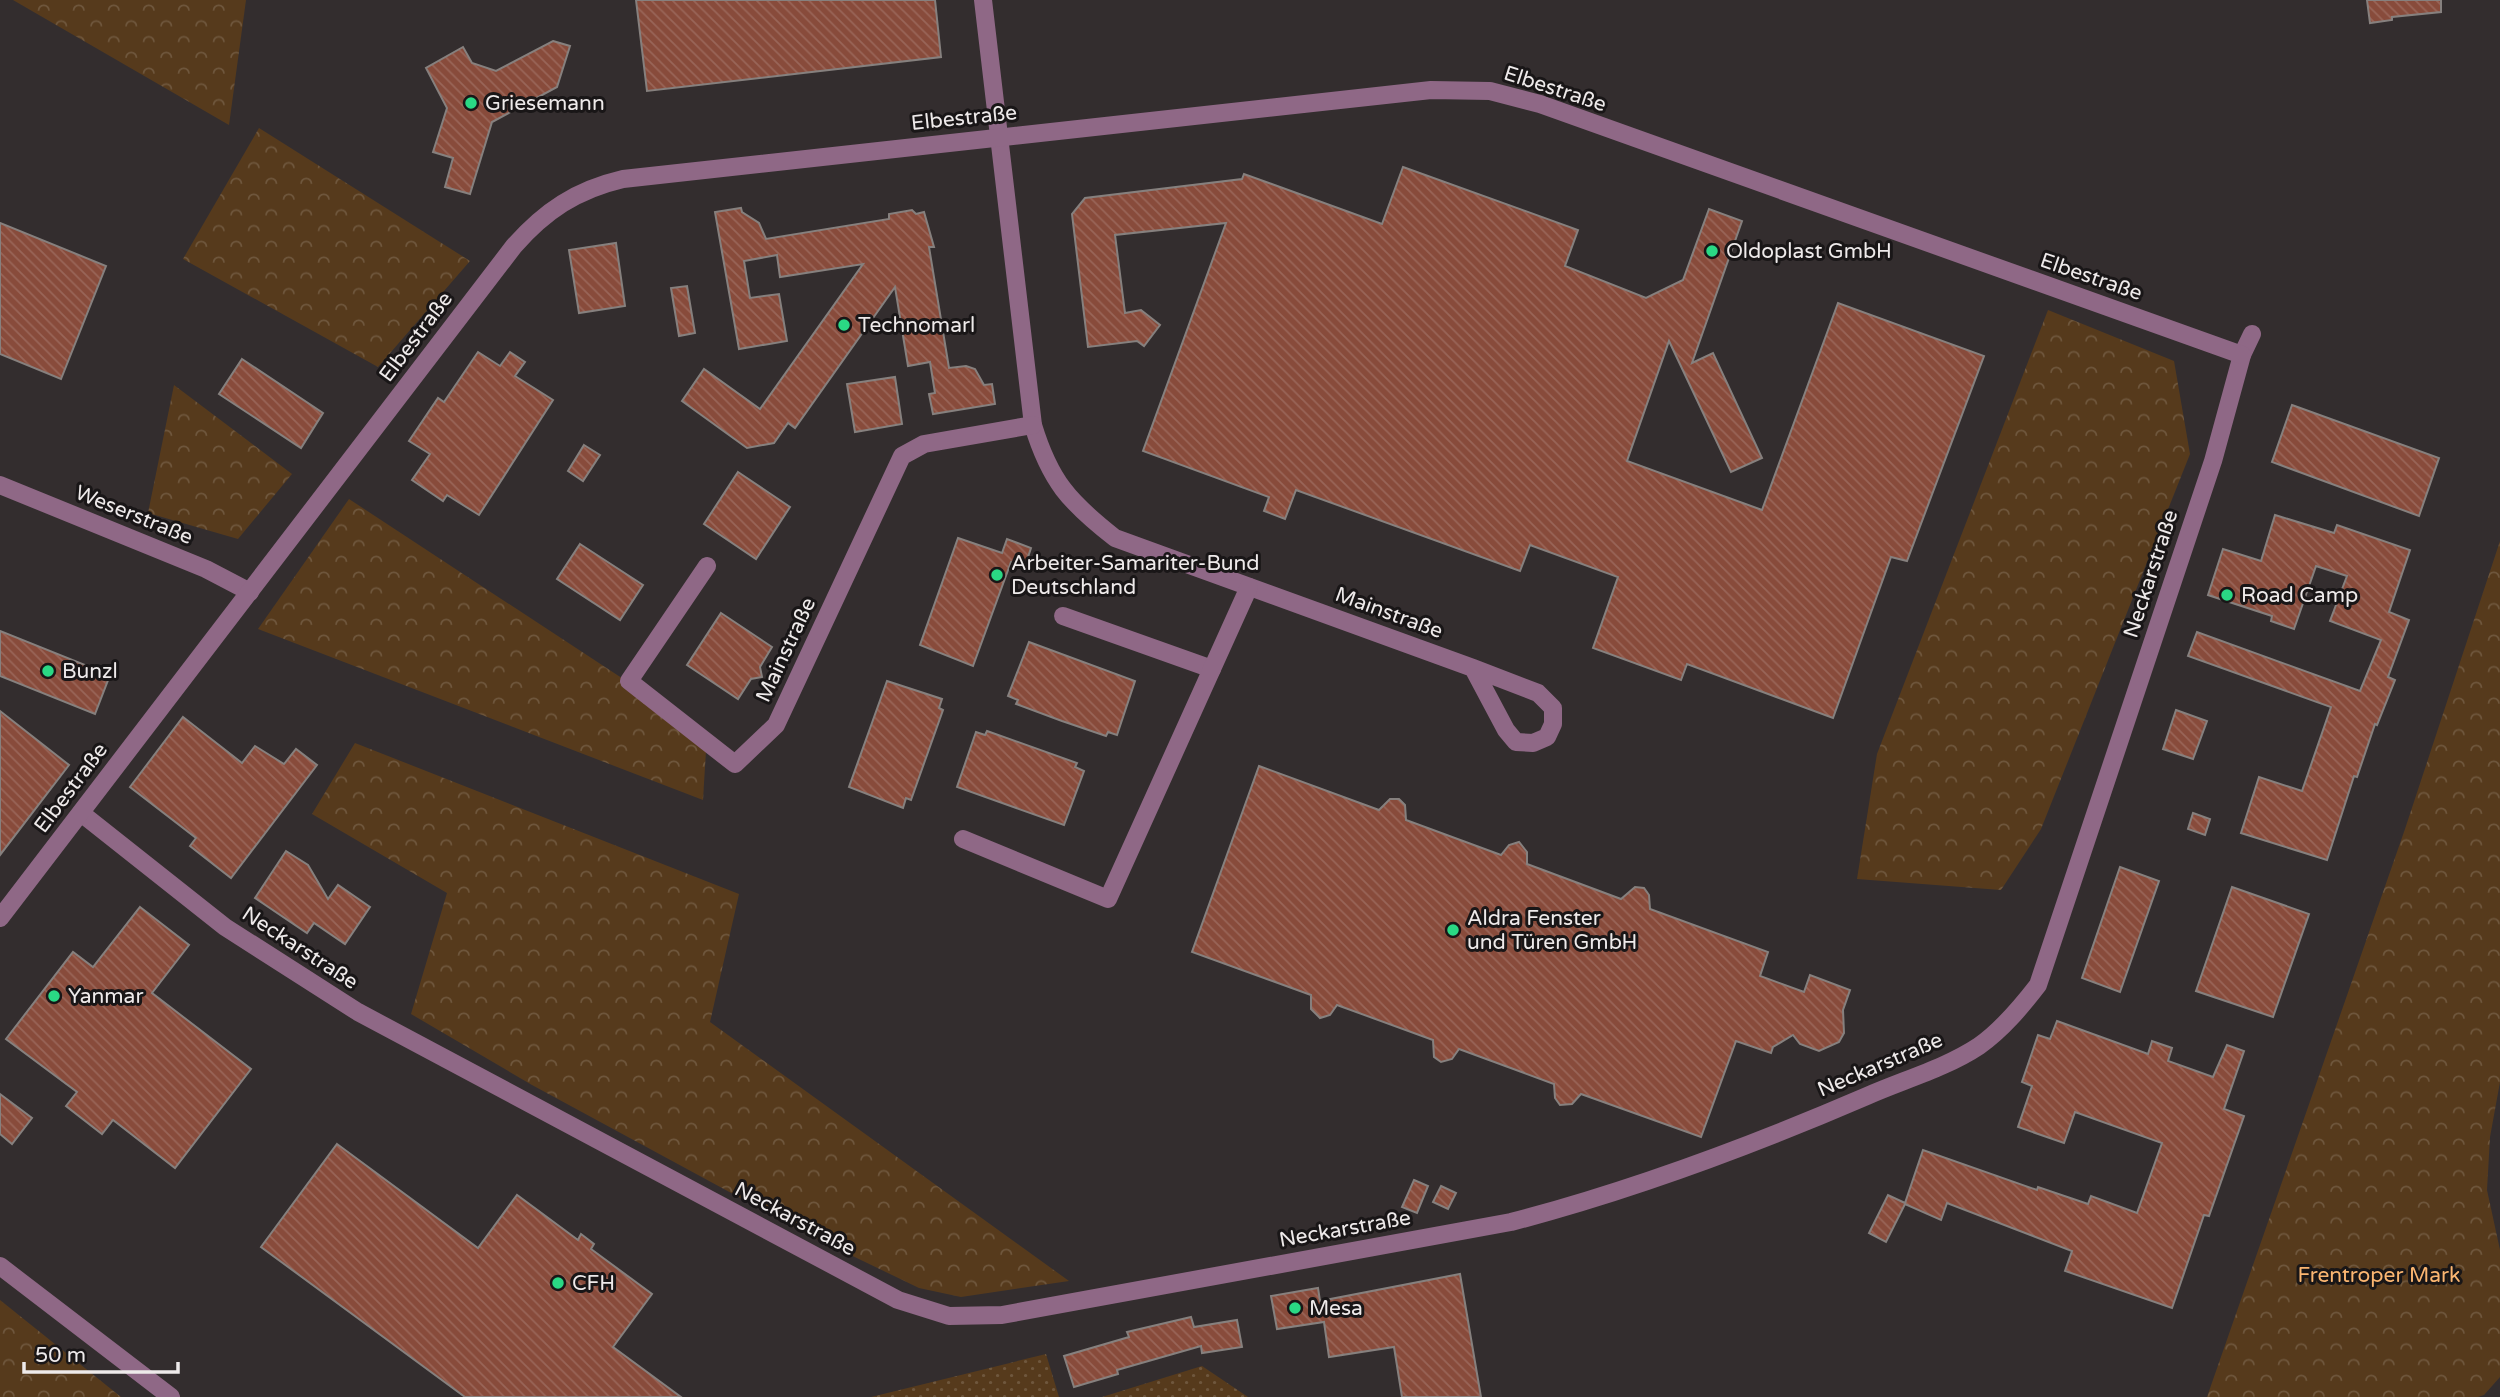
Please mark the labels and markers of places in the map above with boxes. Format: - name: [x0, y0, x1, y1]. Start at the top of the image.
- place label: Griesemann: [485, 91, 605, 116]
- marker: Griesemann: [463, 95, 479, 111]
- place label: Oldoplast GmbH: [1726, 239, 1892, 264]
- marker: Oldoplast GmbH: [1704, 243, 1720, 259]
- place label: Technomarl: [858, 313, 975, 338]
- marker: Technomarl: [836, 317, 852, 333]
- place label: Arbeiter-Samariter-Bund Deutschland: [1011, 551, 1260, 600]
- marker: Arbeiter-Samariter-Bund Deutschland: [989, 567, 1005, 583]
- place label: Road Camp: [2241, 583, 2358, 608]
- marker: Road Camp: [2219, 587, 2235, 603]
- place label: Bunzl: [62, 659, 118, 684]
- marker: Bunzl: [40, 663, 56, 679]
- place label: Aldra Fenster und Türen GmbH: [1467, 906, 1637, 955]
- marker: Aldra Fenster und Türen GmbH: [1445, 922, 1461, 938]
- place label: Yanmar: [68, 984, 143, 1009]
- marker: Yanmar: [46, 988, 62, 1004]
- place label: CFH: [572, 1271, 615, 1296]
- marker: CFH: [550, 1275, 566, 1291]
- place label: Mesa: [1309, 1296, 1363, 1321]
- marker: Mesa: [1287, 1300, 1303, 1316]

